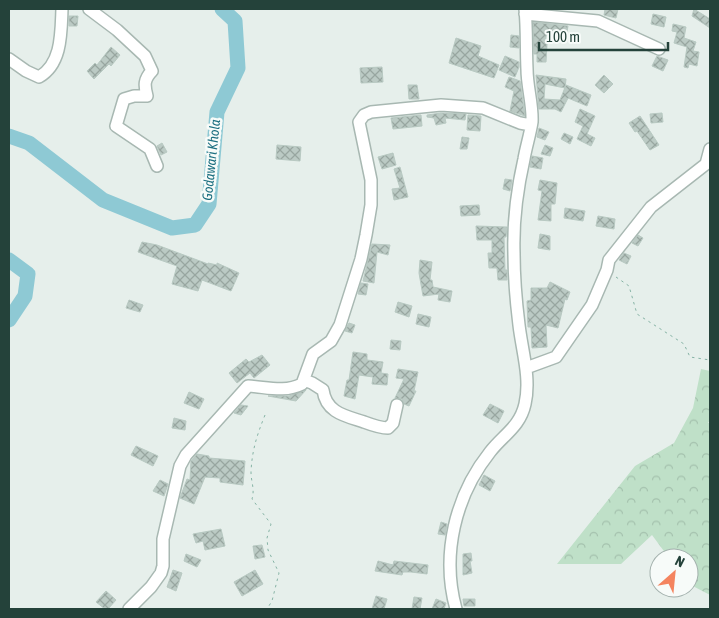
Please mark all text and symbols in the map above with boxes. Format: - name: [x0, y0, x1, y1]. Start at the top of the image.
- scale bar: [539, 20, 668, 52]
- text: 100 m: [546, 28, 580, 45]
- water label: Godawari Khola: [199, 118, 223, 201]
- north arrow: [649, 548, 699, 598]
- text: N: [673, 552, 687, 570]

